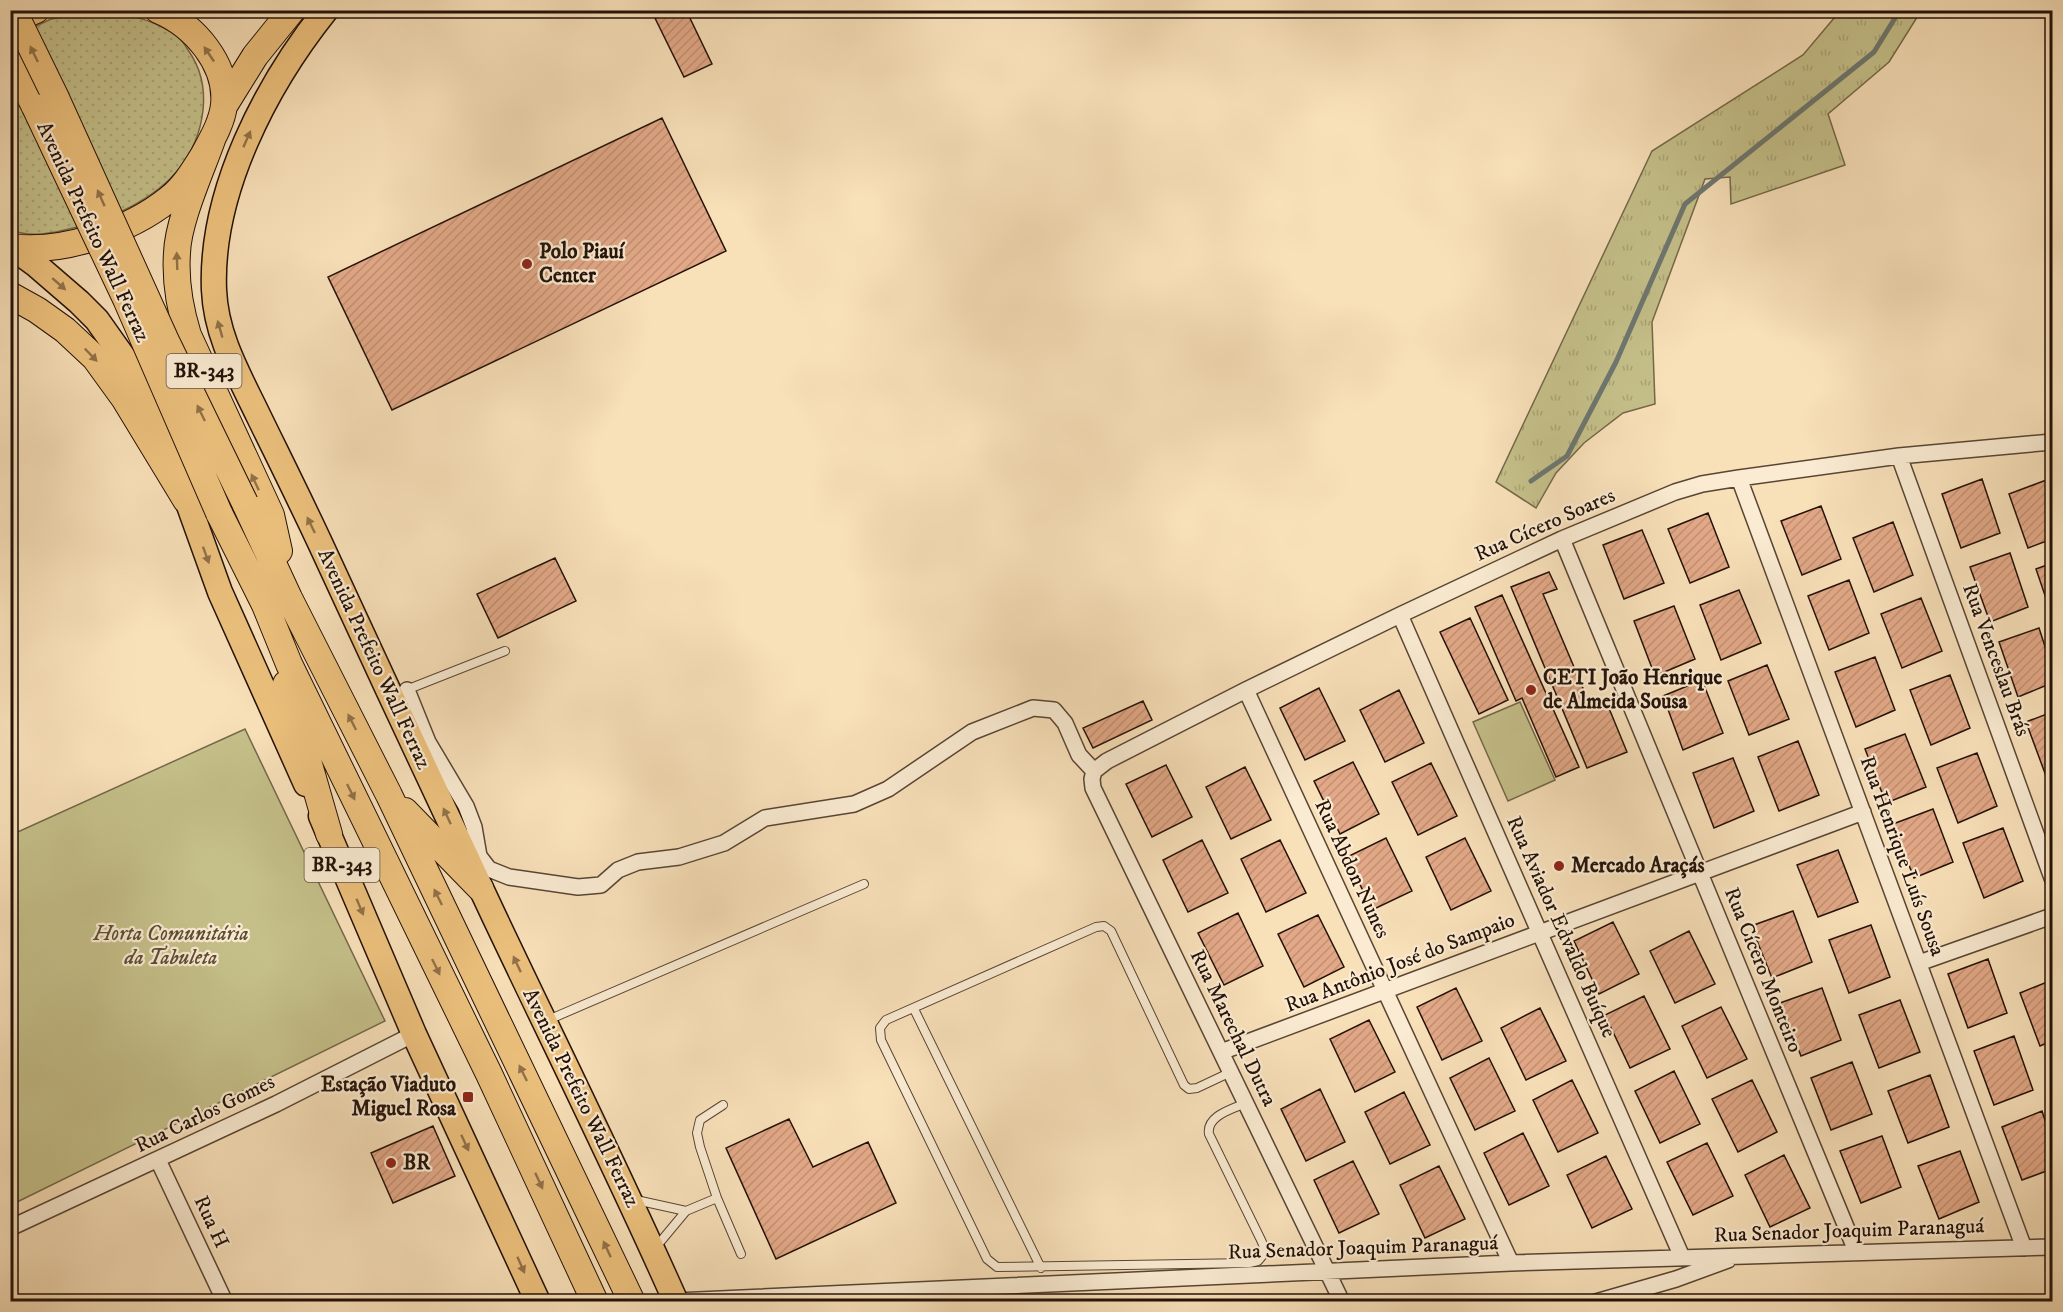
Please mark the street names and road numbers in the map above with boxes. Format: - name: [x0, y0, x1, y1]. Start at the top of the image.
- street label: Avenida Prefeito Wall Ferraz: [30, 117, 156, 347]
- road number: BR-343: [166, 354, 242, 388]
- street label: Rua Cícero Soares: [1471, 482, 1619, 568]
- street label: Avenida Prefeito Wall Ferraz: [311, 544, 437, 774]
- street label: Rua Venceslau Brás: [1956, 580, 2036, 740]
- street label: Rua Henrique Luís Sousa: [1854, 752, 1950, 960]
- street label: Rua Abdon Nunes: [1308, 795, 1396, 943]
- street label: Rua Aviador Edvaldo Buíque: [1500, 812, 1622, 1042]
- road number: BR-343: [304, 848, 380, 882]
- street label: Rua Cícero Monteiro: [1718, 884, 1808, 1056]
- street label: Rua Antônio José do Sampaio: [1281, 907, 1519, 1019]
- street label: Rua Marechal Dutra: [1184, 945, 1282, 1111]
- street label: Avenida Prefeito Wall Ferraz: [517, 984, 645, 1212]
- street label: Rua Carlos Gomes: [131, 1069, 279, 1159]
- street label: Rua H: [188, 1192, 234, 1252]
- street label: Rua Senador Joaquim Paranaguá: [1713, 1213, 1985, 1249]
- street label: Rua Senador Joaquim Paranaguá: [1227, 1230, 1499, 1266]

